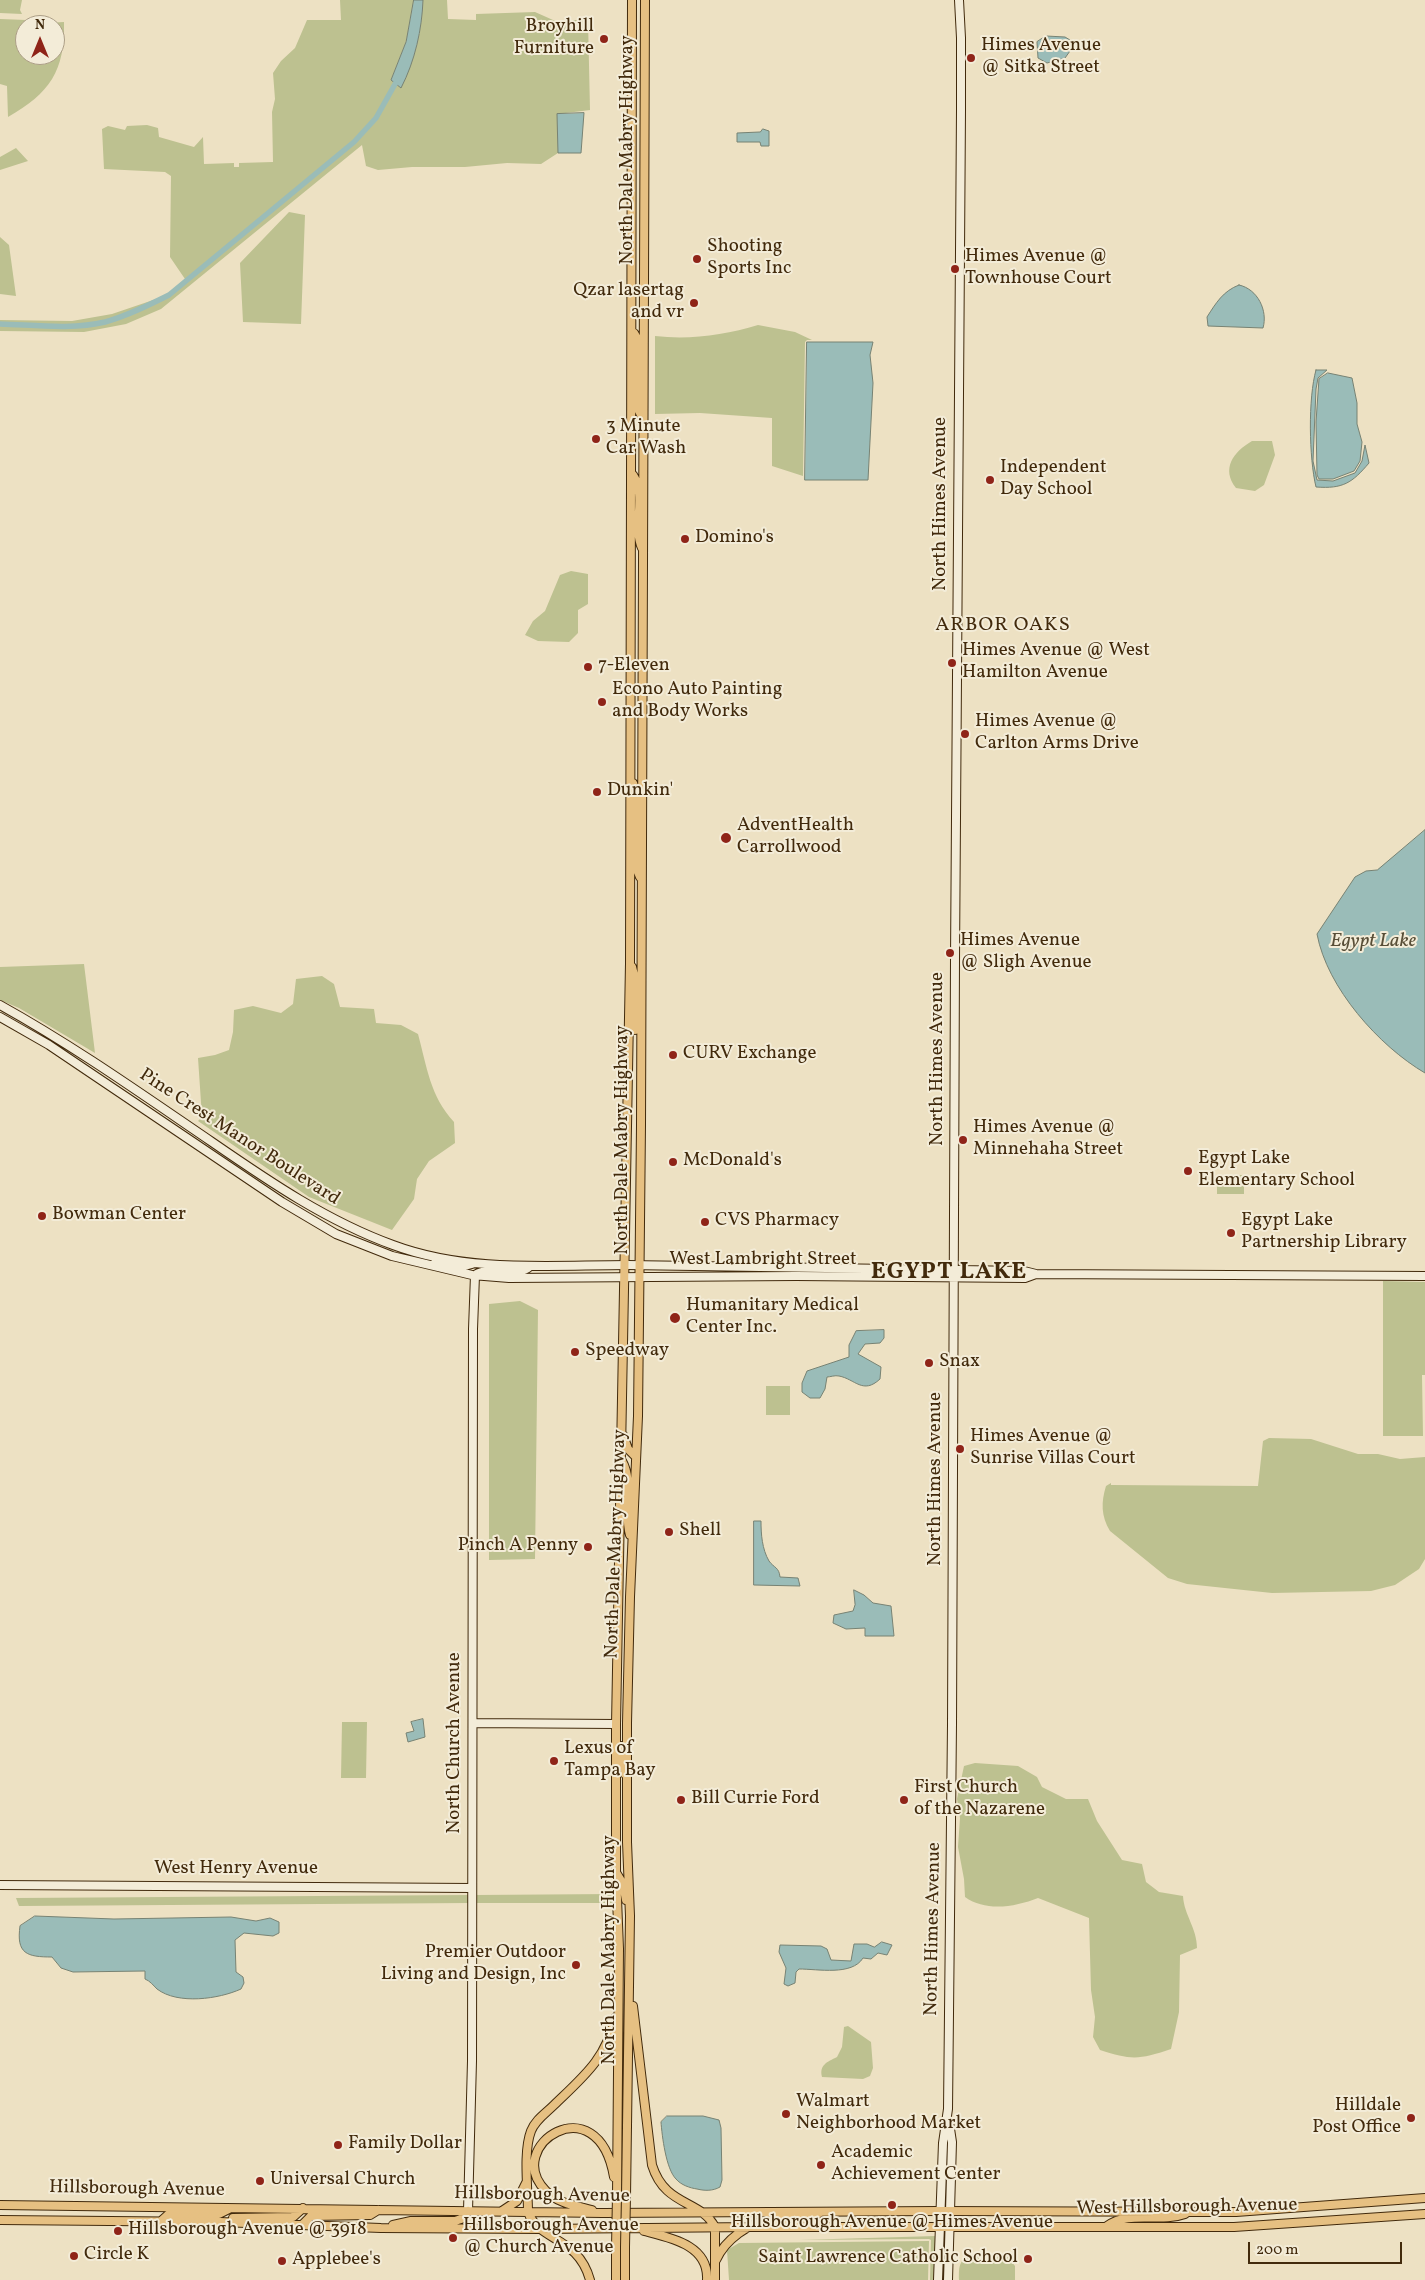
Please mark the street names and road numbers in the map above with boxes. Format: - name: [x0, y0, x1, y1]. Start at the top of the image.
- street label: North Dale Mabry Highway: [618, 35, 640, 265]
- street label: North Himes Avenue: [931, 417, 953, 591]
- street label: North Himes Avenue: [928, 972, 950, 1146]
- street label: North Dale Mabry Highway: [613, 1025, 635, 1255]
- street label: Pine Crest Manor Boulevard: [134, 1065, 344, 1211]
- street label: West Lambright Street: [669, 1250, 857, 1272]
- street label: North Himes Avenue: [926, 1392, 948, 1566]
- street label: North Dale Mabry Highway: [602, 1429, 632, 1659]
- street label: North Church Avenue: [445, 1652, 467, 1834]
- street label: North Dale Mabry Highway: [600, 1835, 622, 2065]
- street label: North Himes Avenue: [921, 1842, 947, 2016]
- street label: West Henry Avenue: [154, 1859, 318, 1881]
- street label: Hillsborough Avenue: [49, 2177, 225, 2203]
- street label: Hillsborough Avenue: [454, 2183, 630, 2209]
- street label: West Hillsborough Avenue: [1076, 2195, 1298, 2221]

